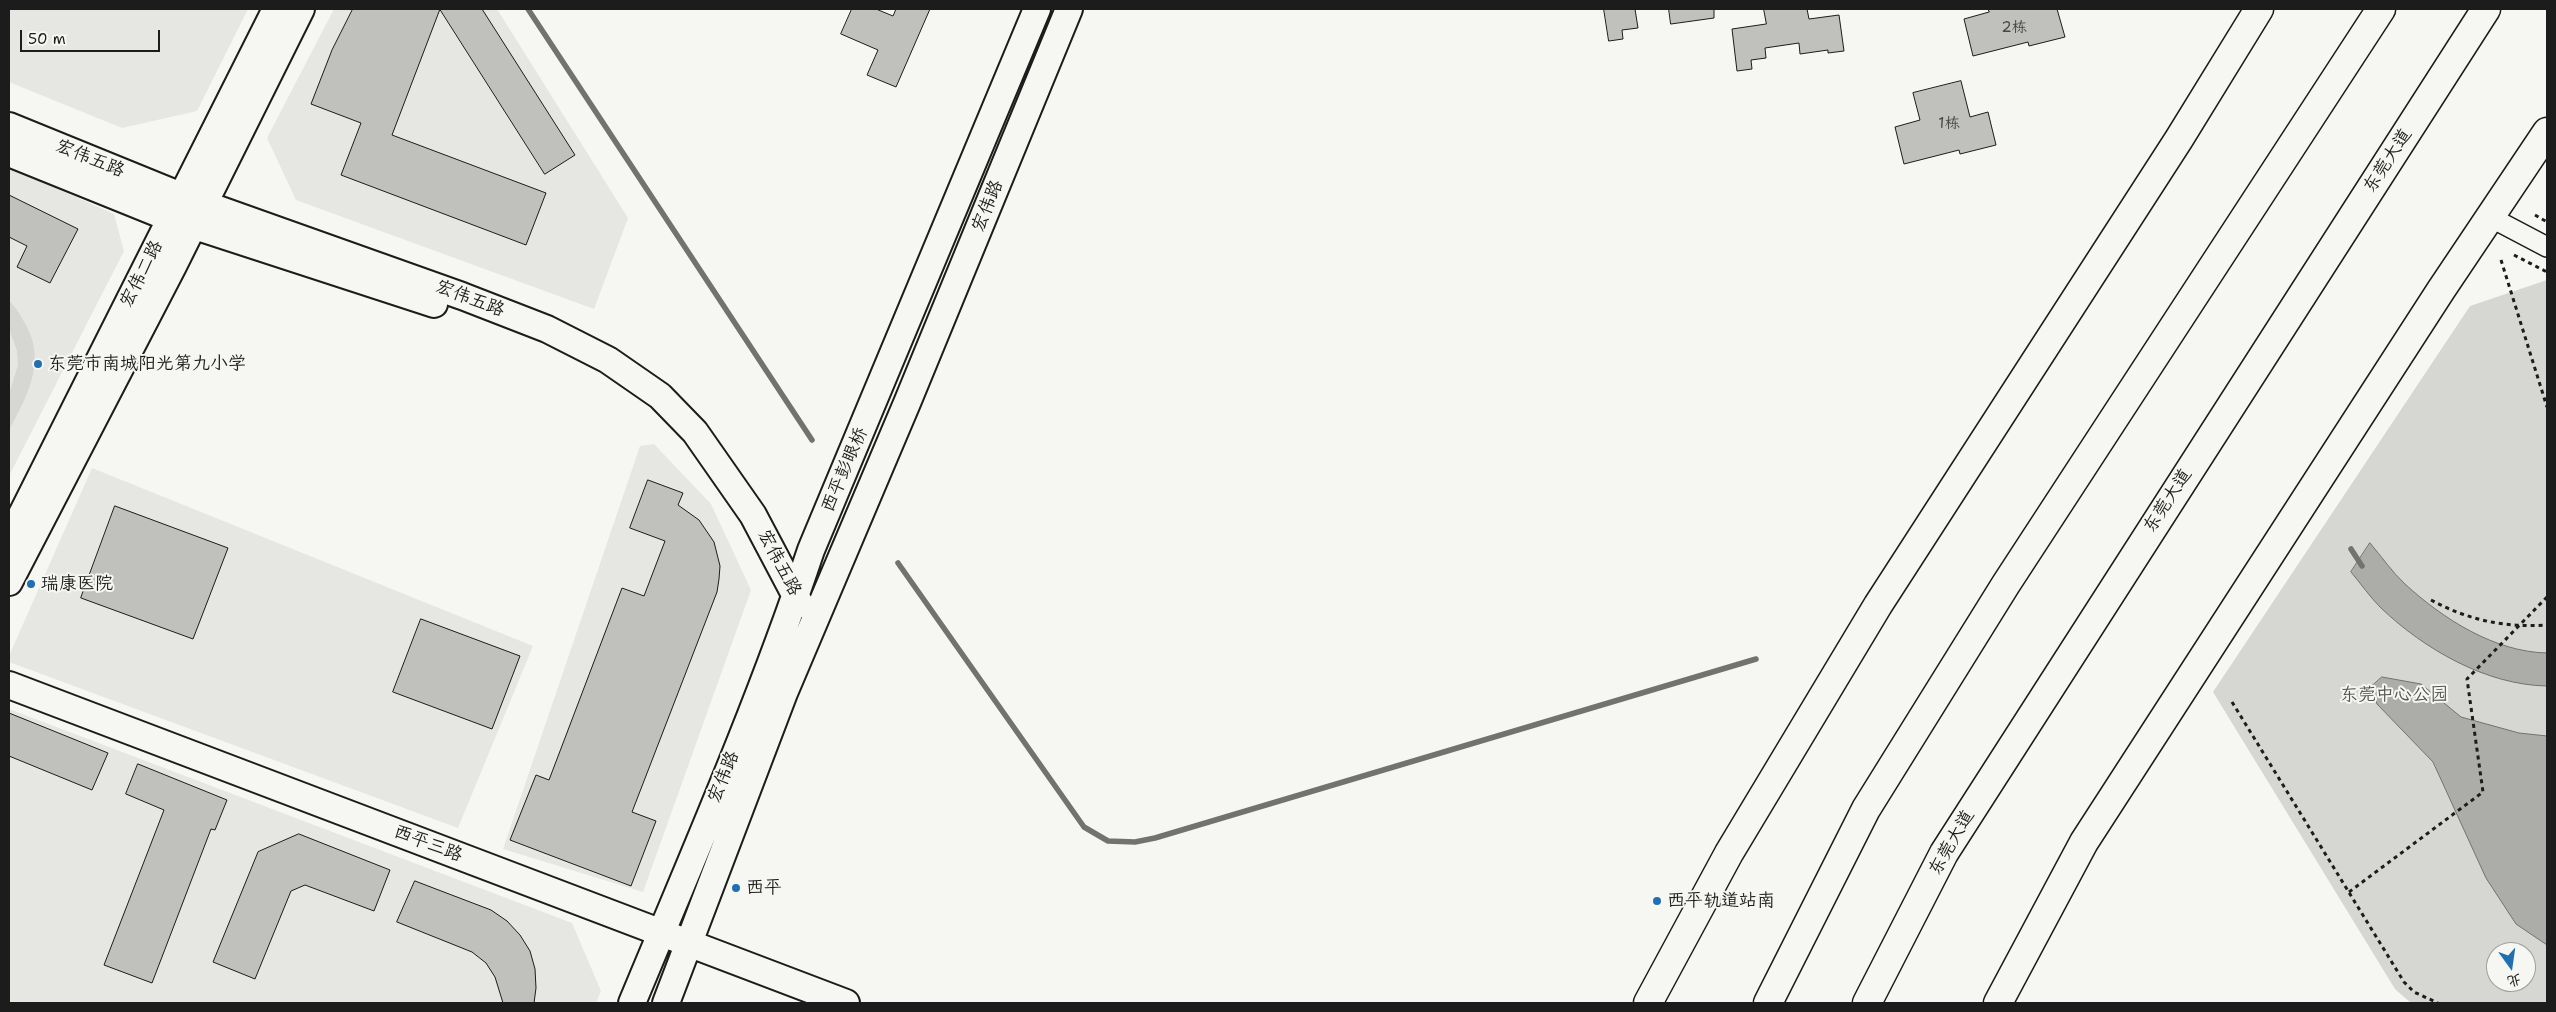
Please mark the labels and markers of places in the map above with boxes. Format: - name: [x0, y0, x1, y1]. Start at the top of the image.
- place label: 东莞市南城阳光第九小学: [48, 353, 246, 375]
- marker: 东莞市南城阳光第九小学: [32, 358, 44, 370]
- place label: 瑞康医院: [41, 573, 113, 595]
- marker: 瑞康医院: [25, 578, 37, 590]
- place label: 西平: [746, 877, 782, 899]
- marker: 西平: [730, 882, 742, 894]
- place label: 西平轨道站南: [1667, 890, 1775, 912]
- marker: 西平轨道站南: [1651, 895, 1663, 907]

